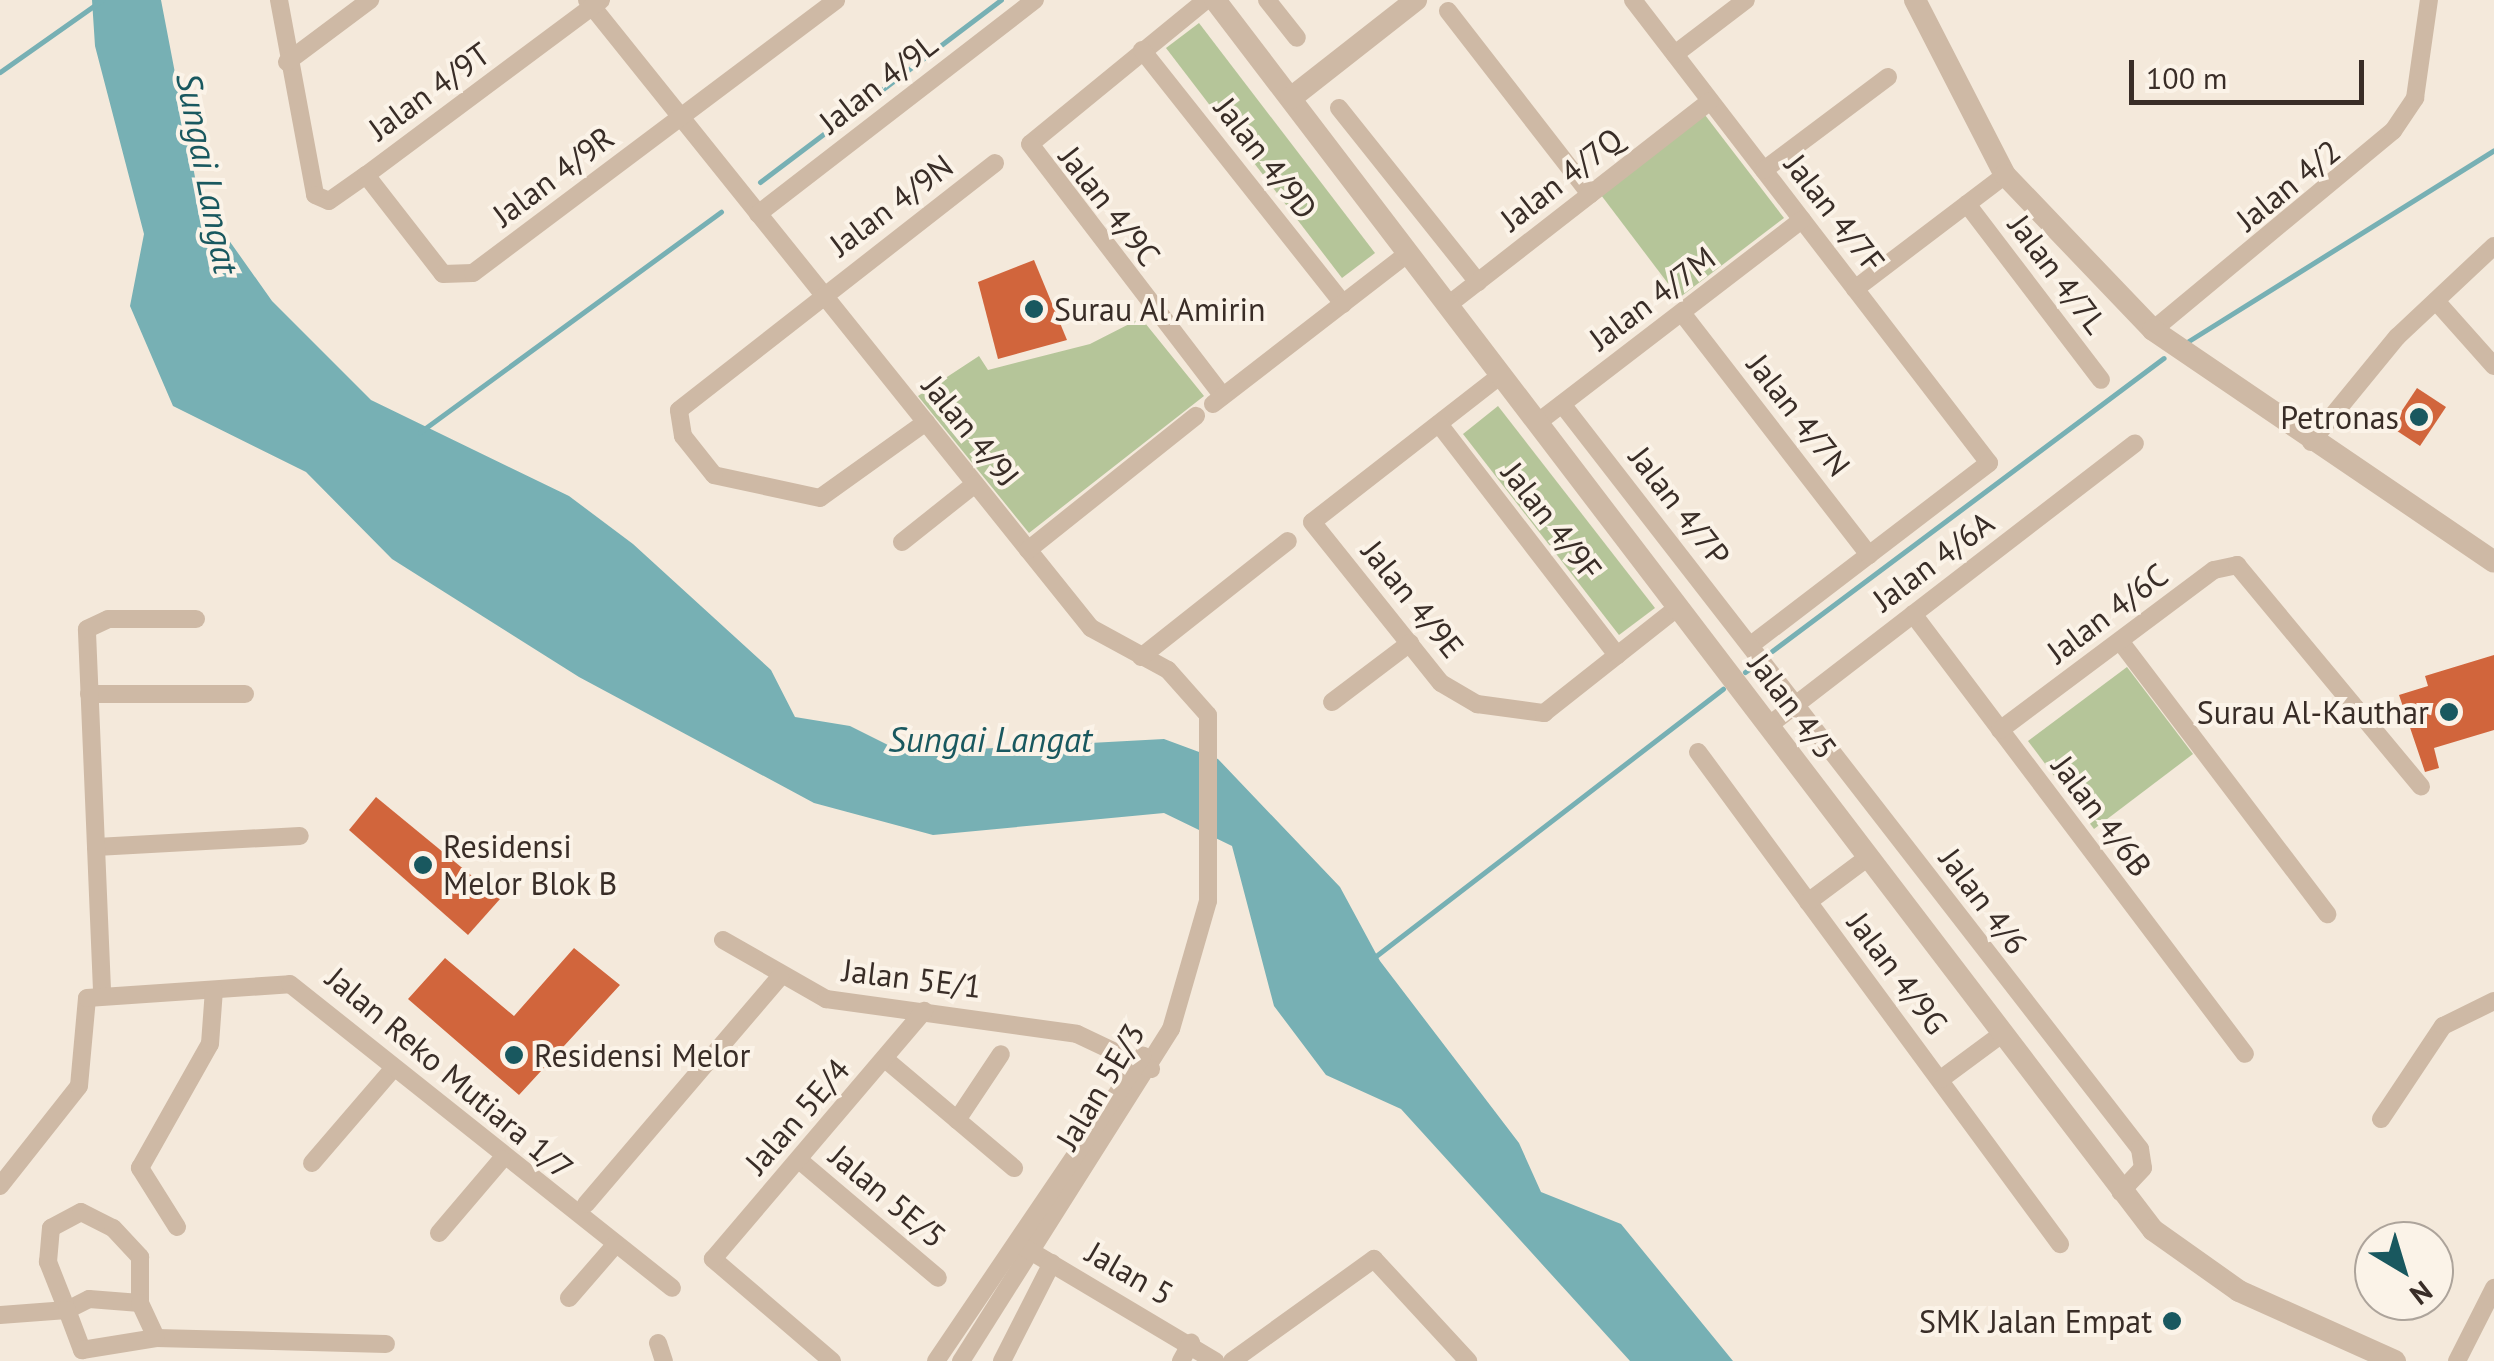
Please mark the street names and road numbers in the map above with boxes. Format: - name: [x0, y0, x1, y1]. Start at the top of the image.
- street label: Jalan 4/9L: [811, 25, 945, 141]
- street label: Jalan 4/9T: [361, 34, 497, 148]
- street label: Jalan 4/9D: [1207, 90, 1325, 226]
- street label: Jalan 4/9R: [485, 118, 621, 234]
- street label: Jalan 4/7Q: [1492, 120, 1630, 238]
- street label: Jalan 4/2: [2228, 131, 2348, 239]
- street label: Jalan 4/9C: [1051, 139, 1169, 273]
- street label: Jalan 4/9N: [822, 146, 960, 264]
- street label: Jalan 4/7F: [1777, 146, 1893, 280]
- street label: Jalan 4/7L: [2001, 207, 2115, 341]
- street label: Jalan 4/7M: [1581, 238, 1723, 358]
- street label: Jalan 4/7N: [1739, 346, 1859, 484]
- street label: Jalan 4/9J: [915, 368, 1027, 494]
- street label: Jalan 4/7P: [1622, 439, 1738, 573]
- street label: Jalan 4/9F: [1494, 454, 1610, 588]
- street label: Jalan 4/6A: [1865, 503, 2001, 619]
- street label: Jalan 4/9E: [1354, 533, 1472, 665]
- street label: Jalan 4/6C: [2039, 555, 2175, 671]
- street label: Jalan 4/5: [1741, 645, 1845, 767]
- street label: Jalan 4/6B: [2044, 748, 2160, 884]
- street label: Jalan 4/6: [1932, 840, 2036, 962]
- street label: Jalan 4/9G: [1840, 905, 1956, 1041]
- street label: Jalan 5E/1: [840, 950, 984, 1006]
- street label: Jalan Reko Mutiara 1/7: [319, 959, 581, 1187]
- street label: Jalan 5E/3: [1048, 1016, 1152, 1156]
- street label: Jalan 5E/4: [737, 1051, 857, 1181]
- street label: Jalan 5E/5: [822, 1136, 954, 1256]
- street label: Jalan 5: [1080, 1233, 1180, 1313]

